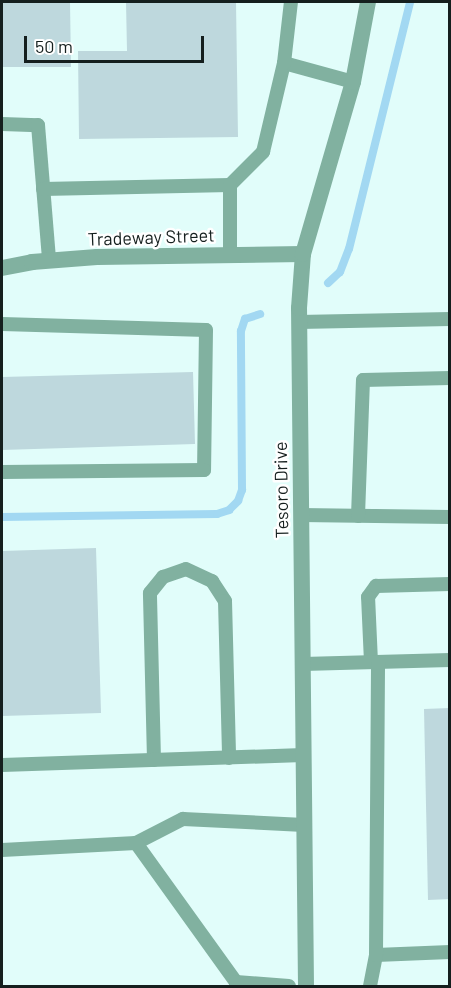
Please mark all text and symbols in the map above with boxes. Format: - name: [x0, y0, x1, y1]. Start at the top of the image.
- scale bar: [27, 24, 207, 62]
- text: 50 m: [35, 35, 73, 57]
- street label: Tradeway Street: [87, 224, 215, 250]
- street label: Tesoro Drive: [269, 441, 293, 539]

